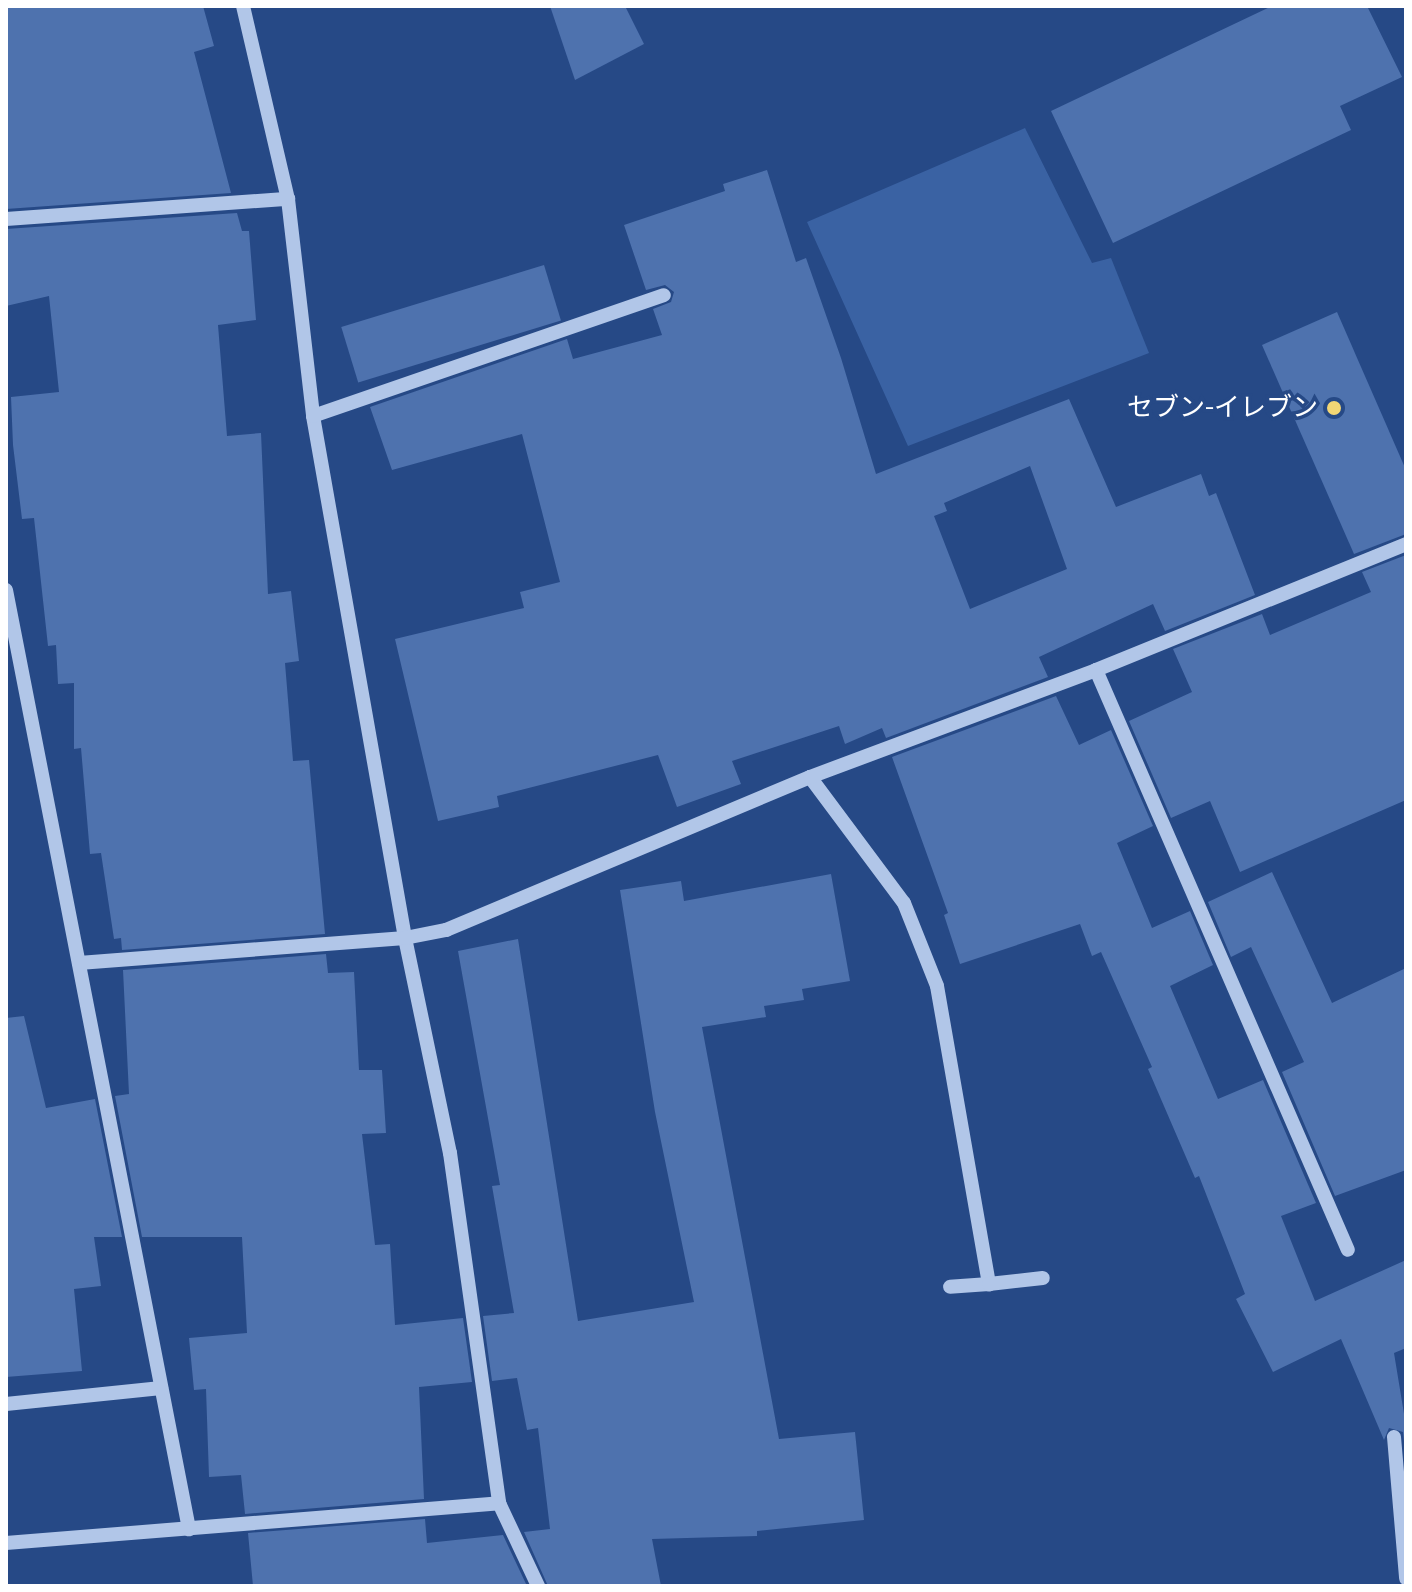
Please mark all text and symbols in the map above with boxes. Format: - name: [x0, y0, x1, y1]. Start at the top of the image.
- place label: セブン-イレブン: [1127, 392, 1318, 424]
- marker: セブン-イレブン: [1325, 399, 1343, 417]

